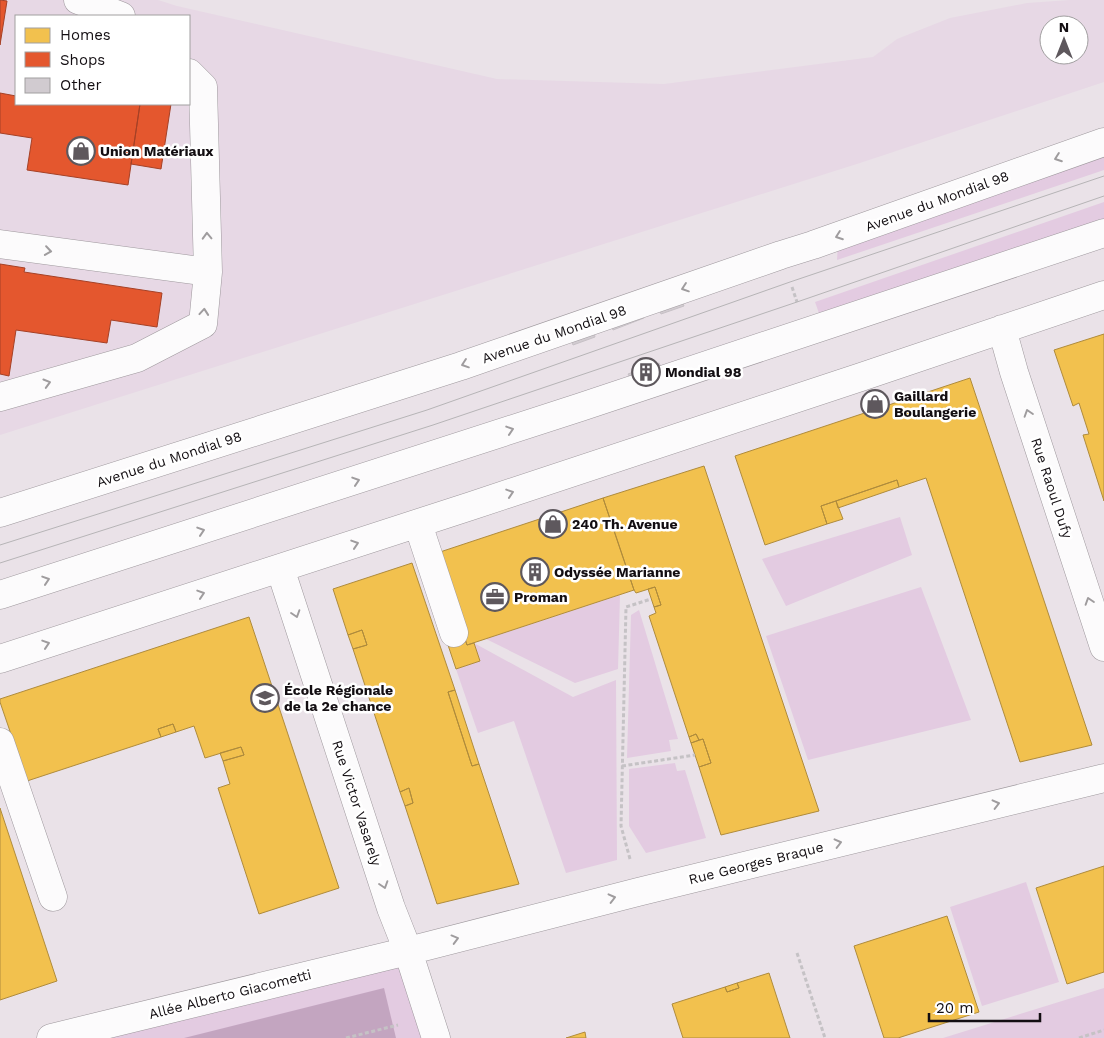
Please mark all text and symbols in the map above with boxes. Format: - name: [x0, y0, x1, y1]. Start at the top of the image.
- legend: [15, 15, 190, 105]
- north arrow: [1039, 15, 1089, 65]
- text: N: [1059, 19, 1069, 35]
- text: Homes: [60, 26, 111, 44]
- text: Shops: [60, 51, 105, 69]
- text: Other: [60, 76, 102, 94]
- shop icon: Union Matériaux: [66, 136, 96, 166]
- place label: Union Matériaux: [100, 143, 214, 159]
- one-way arrow: [1054, 152, 1063, 162]
- street label: Avenue du Mondial 98: [863, 168, 1011, 234]
- one-way arrow: [835, 230, 844, 240]
- one-way arrow: [202, 232, 212, 240]
- one-way arrow: [45, 245, 53, 256]
- one-way arrow: [681, 282, 690, 292]
- street label: Avenue du Mondial 98: [480, 302, 628, 366]
- one-way arrow: [198, 308, 209, 316]
- building icon: Mondial 98: [631, 357, 661, 387]
- one-way arrow: [462, 358, 470, 368]
- place label: Mondial 98: [665, 364, 742, 380]
- one-way arrow: [42, 379, 50, 389]
- place label: Gaillard Boulangerie: [894, 388, 976, 420]
- shop icon: Gaillard Boulangerie: [860, 389, 890, 419]
- one-way arrow: [1023, 410, 1033, 418]
- one-way arrow: [506, 426, 514, 436]
- street label: Avenue du Mondial 98: [94, 428, 244, 490]
- street label: Rue Raoul Dufy: [1028, 436, 1076, 541]
- one-way arrow: [351, 477, 360, 487]
- one-way arrow: [505, 489, 514, 499]
- shop icon: 240 Th. Avenue: [538, 509, 568, 539]
- place label: 240 Th. Avenue: [572, 516, 678, 532]
- one-way arrow: [196, 526, 205, 536]
- one-way arrow: [351, 540, 359, 550]
- building icon: Odyssée Marianne: [520, 557, 550, 587]
- place label: Odyssée Marianne: [554, 564, 680, 580]
- one-way arrow: [42, 576, 50, 586]
- office icon: Proman: [480, 582, 510, 612]
- place label: Proman: [514, 589, 568, 605]
- one-way arrow: [196, 590, 205, 600]
- one-way arrow: [1085, 597, 1095, 606]
- one-way arrow: [290, 610, 300, 618]
- one-way arrow: [42, 640, 50, 650]
- place label: École Régionale de la 2e chance: [284, 682, 393, 714]
- school or university icon: École Régionale de la 2e chance: [250, 683, 280, 713]
- street label: Rue Victor Vasarely: [329, 738, 385, 868]
- one-way arrow: [992, 799, 1001, 810]
- street label: Rue Georges Braque: [687, 838, 825, 888]
- one-way arrow: [834, 838, 843, 849]
- one-way arrow: [378, 881, 388, 889]
- one-way arrow: [608, 893, 617, 904]
- one-way arrow: [451, 934, 460, 945]
- street label: Allée Alberto Giacometti: [147, 966, 313, 1022]
- scale bar: [929, 990, 1040, 1022]
- text: 20 m: [936, 999, 974, 1017]

